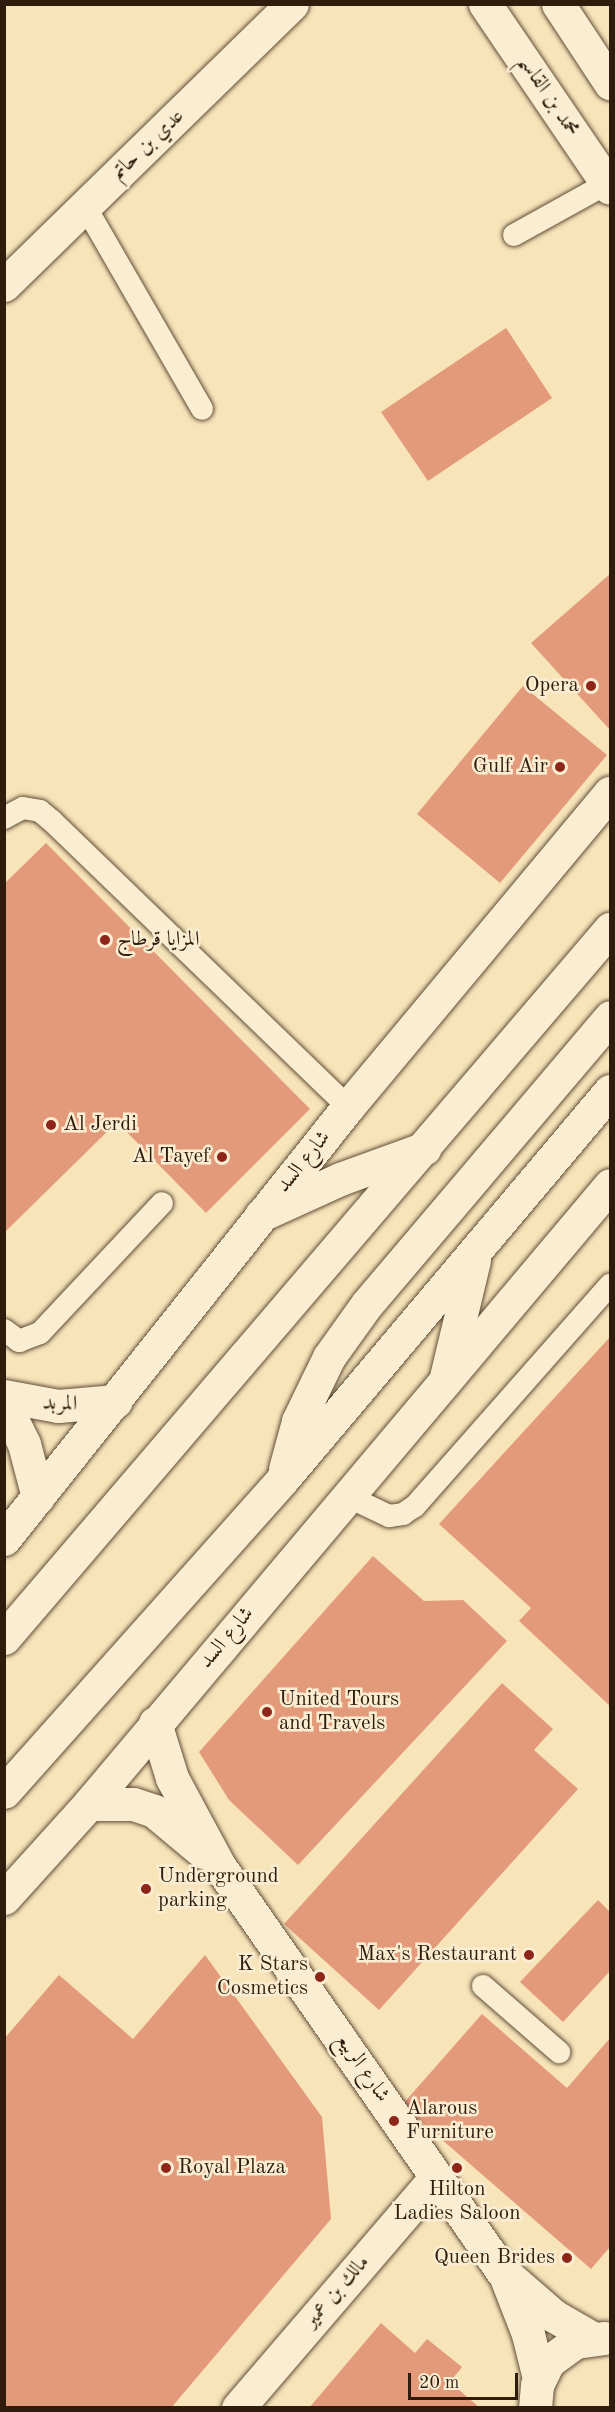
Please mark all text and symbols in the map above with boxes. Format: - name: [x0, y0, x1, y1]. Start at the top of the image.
- street label: محمد بن القاسم: [512, 51, 584, 141]
- street label: عدي بن حاتم: [106, 104, 190, 186]
- place label: Opera: [525, 673, 579, 699]
- marker: Opera: [584, 679, 598, 693]
- place label: Gulf Air: [473, 754, 548, 780]
- marker: Gulf Air: [553, 760, 567, 774]
- place label: المزايا قرطاج: [117, 927, 199, 953]
- marker: المزايا قرطاج: [98, 933, 112, 947]
- place label: Al Jerdi: [63, 1112, 137, 1138]
- marker: Al Jerdi: [44, 1118, 58, 1132]
- street label: شارع السد: [271, 1126, 337, 1198]
- place label: Al Tayef: [132, 1144, 210, 1170]
- marker: Al Tayef: [215, 1150, 229, 1164]
- street label: المربد: [42, 1391, 78, 1417]
- street label: شارع السد: [194, 1602, 260, 1674]
- place label: United Tours and Travels: [279, 1687, 399, 1737]
- marker: United Tours and Travels: [260, 1705, 274, 1719]
- place label: Underground parking: [158, 1864, 279, 1914]
- marker: Underground parking: [139, 1882, 153, 1896]
- place label: Max's Restaurant: [358, 1942, 517, 1968]
- marker: Max's Restaurant: [522, 1948, 536, 1962]
- place label: K Stars Cosmetics: [217, 1952, 308, 2002]
- marker: K Stars Cosmetics: [313, 1970, 327, 1984]
- street label: شارع الربيع: [329, 2029, 395, 2107]
- place label: Alarous Furniture: [406, 2096, 494, 2146]
- marker: Alarous Furniture: [387, 2114, 401, 2128]
- place label: Royal Plaza: [178, 2155, 286, 2181]
- marker: Royal Plaza: [159, 2161, 173, 2175]
- marker: Hilton Ladies Saloon: [450, 2161, 464, 2175]
- place label: Hilton Ladies Saloon: [394, 2177, 520, 2227]
- place label: Queen Brides: [434, 2245, 555, 2271]
- street label: مالك بن عمير: [299, 2251, 375, 2333]
- marker: Queen Brides: [560, 2251, 574, 2265]
- scale bar: [411, 2361, 520, 2399]
- text: 20 m: [419, 2374, 459, 2392]

